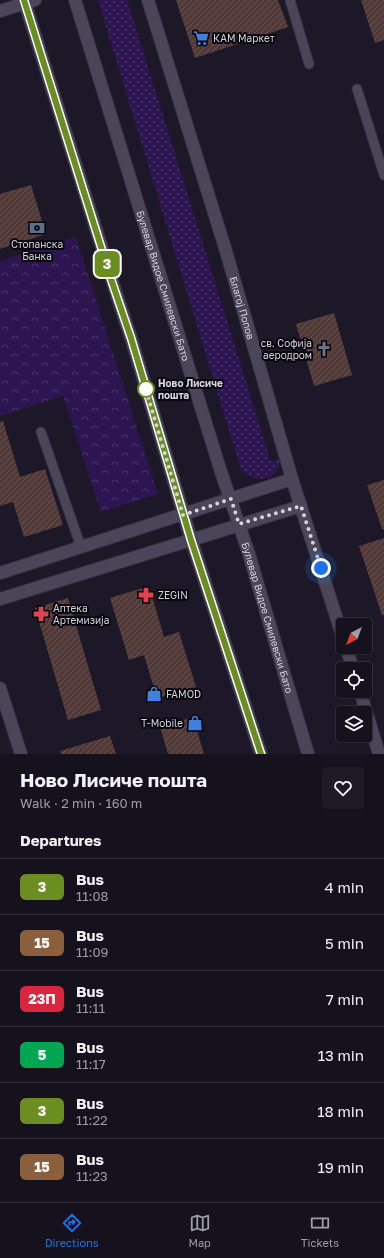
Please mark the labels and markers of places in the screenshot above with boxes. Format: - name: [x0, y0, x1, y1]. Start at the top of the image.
- supermarket icon: КАМ Маркет: [192, 29, 210, 47]
- place label: КАМ Маркет: [213, 32, 275, 44]
- bank icon: Стопанска Банка: [28, 219, 46, 237]
- place label: Стопанска Банка: [11, 238, 63, 262]
- place label: св. Софија аеродром: [261, 337, 312, 361]
- church icon: св. Софија аеродром: [315, 340, 333, 358]
- place label: Ново Лисиче пошта: [158, 377, 223, 401]
- marker: Ново Лисиче пошта: [137, 380, 155, 398]
- pharmacy icon: ZEGIN: [137, 586, 155, 604]
- place label: ZEGIN: [158, 589, 188, 601]
- place label: Аптека Артемизија: [53, 602, 109, 626]
- pharmacy icon: Аптека Артемизија: [32, 605, 50, 623]
- shop icon: FAMOD: [145, 685, 163, 703]
- place label: FAMOD: [166, 688, 201, 700]
- shop icon: T-Mobile: [186, 714, 204, 732]
- place label: T-Mobile: [141, 717, 183, 729]

